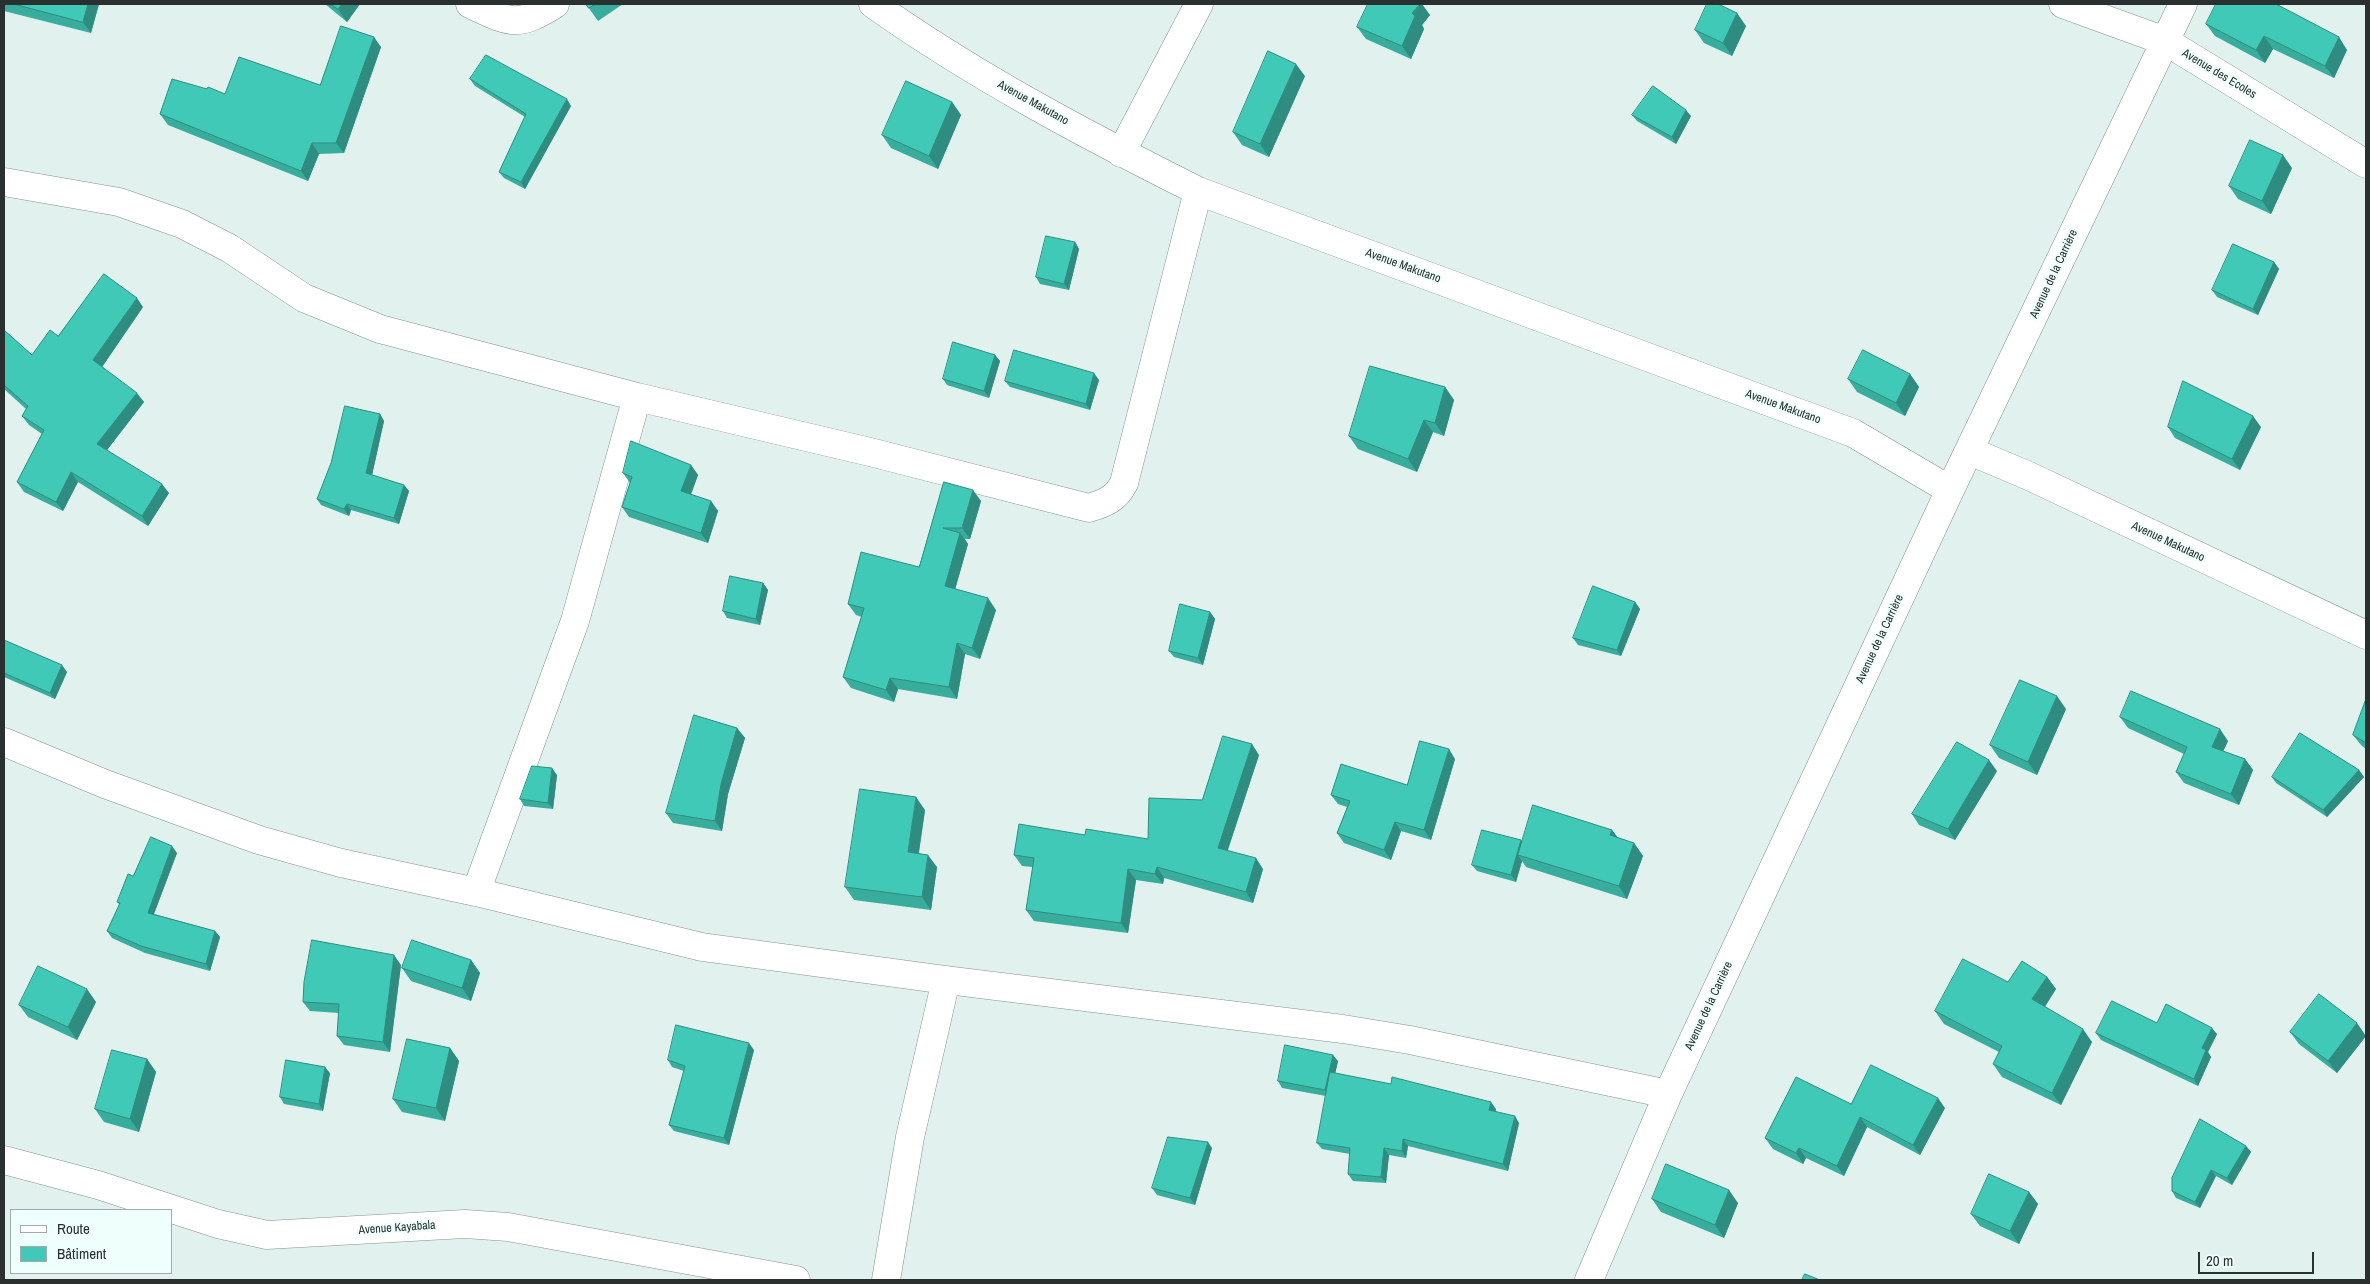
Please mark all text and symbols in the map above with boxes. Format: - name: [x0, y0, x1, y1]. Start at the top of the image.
- street label: Avenue des Ecoles: [2179, 46, 2259, 102]
- street label: Avenue Makutano: [995, 78, 1071, 128]
- street label: Avenue de la Carrière: [2027, 227, 2081, 321]
- street label: Avenue Makutano: [1363, 246, 1443, 286]
- street label: Avenue Makutano: [1743, 387, 1823, 427]
- street label: Avenue Makutano: [2129, 519, 2207, 565]
- street label: Avenue de la Carrière: [1853, 592, 1907, 686]
- street label: Avenue de la Carrière: [1682, 959, 1736, 1053]
- legend: [10, 1209, 172, 1274]
- text: Route: [57, 1218, 90, 1239]
- street label: Avenue Kayabala: [358, 1218, 436, 1238]
- scale bar: [2200, 1242, 2316, 1274]
- text: Bâtiment: [57, 1243, 106, 1264]
- text: 20 m: [2206, 1250, 2233, 1271]

